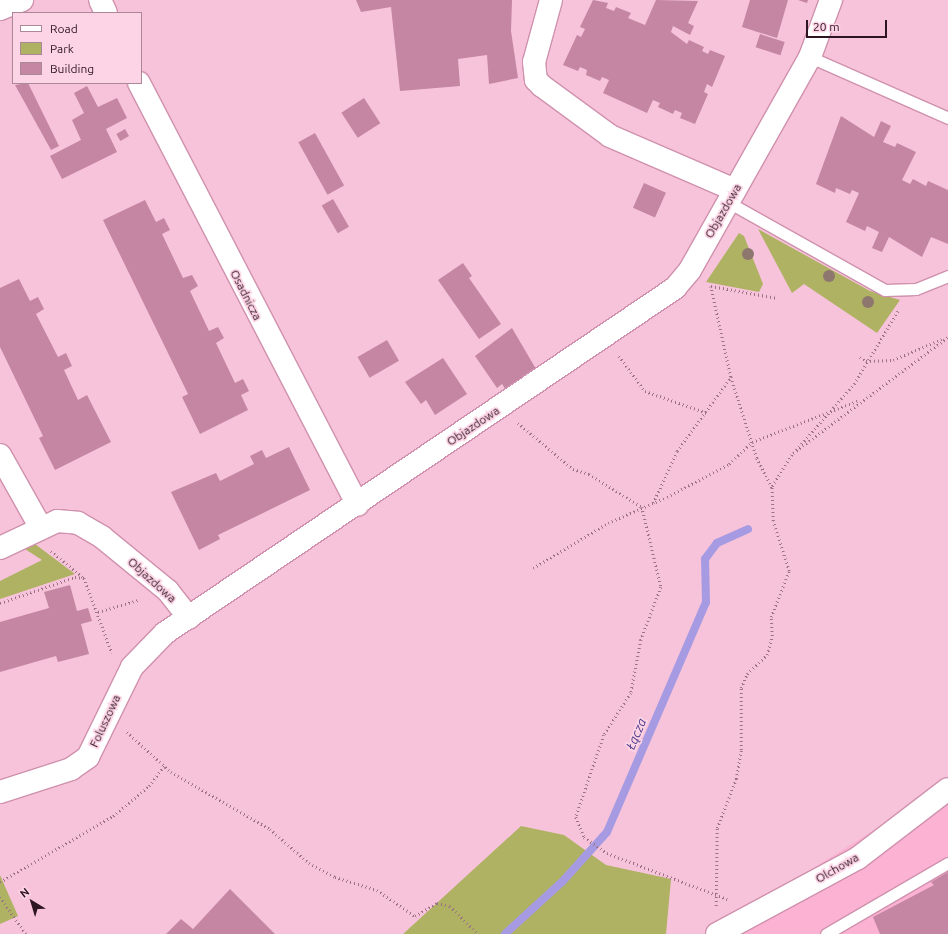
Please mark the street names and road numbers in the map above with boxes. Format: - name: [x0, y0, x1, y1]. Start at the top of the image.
- street label: Objazdowa: [702, 181, 744, 241]
- street label: Osadnicza: [227, 267, 265, 323]
- street label: Objazdowa: [444, 403, 502, 449]
- street label: Objazdowa: [125, 554, 179, 606]
- street label: Foluszowa: [87, 692, 123, 750]
- street label: Olchowa: [813, 850, 861, 886]

